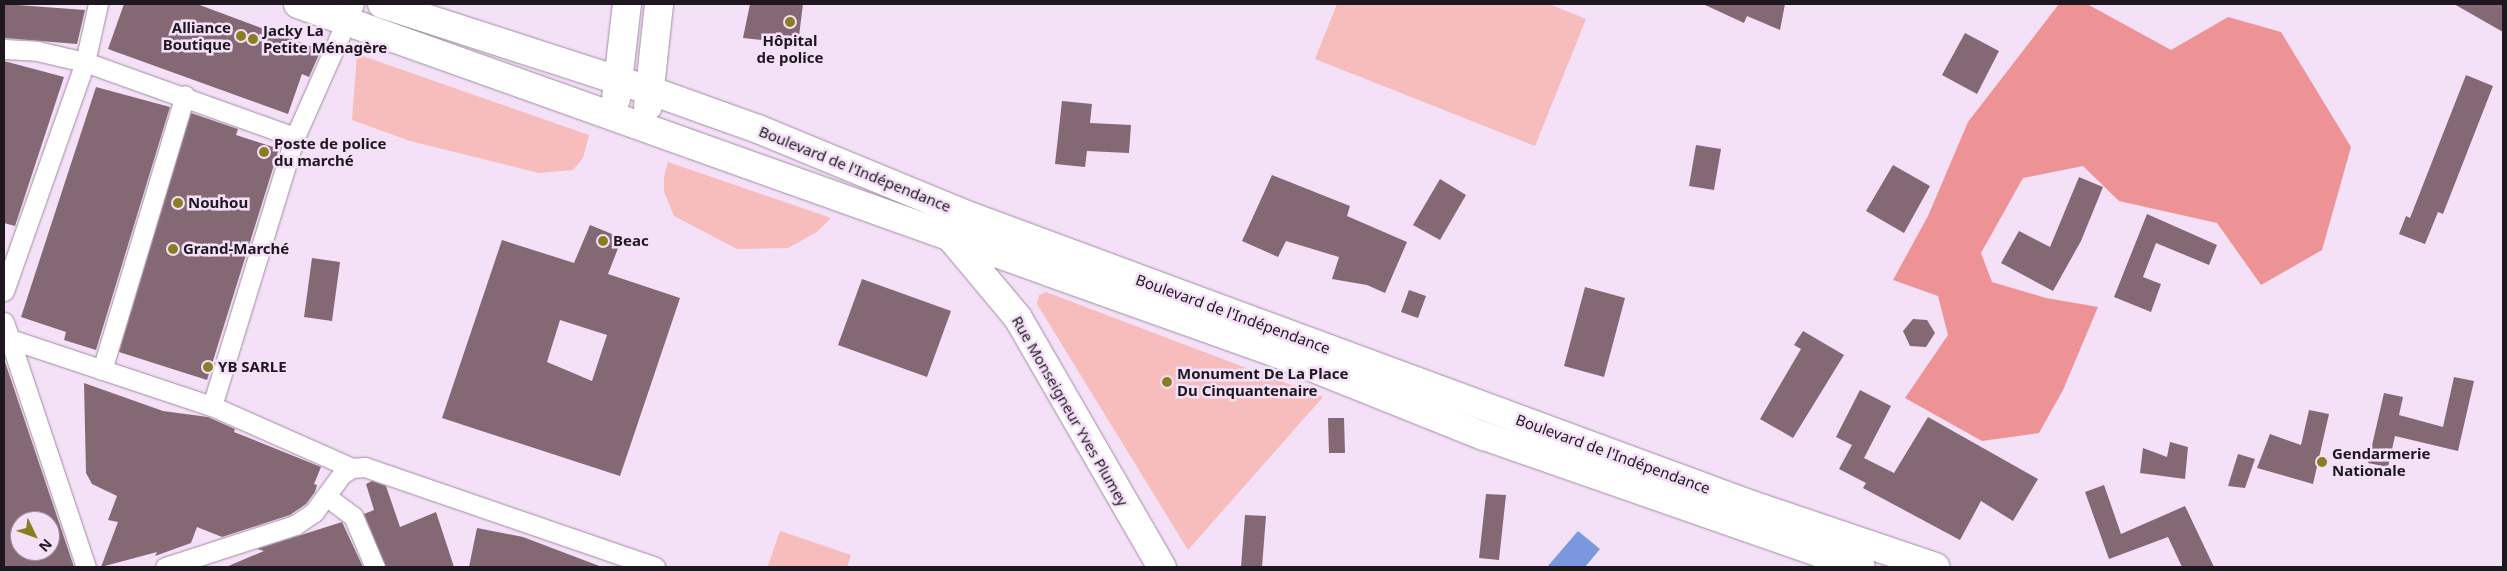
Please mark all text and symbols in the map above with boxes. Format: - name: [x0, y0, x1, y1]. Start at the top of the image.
- marker: Hôpital de police: [783, 15, 797, 29]
- place label: Alliance Boutique: [163, 18, 231, 53]
- place label: Jacky La Petite Ménagère: [263, 21, 387, 56]
- marker: Alliance Boutique: [235, 30, 247, 42]
- place label: Hôpital de police: [757, 31, 823, 66]
- marker: Jacky La Petite Ménagère: [247, 33, 259, 45]
- street label: Boulevard de l'Indépendance: [756, 122, 954, 216]
- place label: Poste de police du marché: [274, 134, 386, 169]
- marker: Poste de police du marché: [258, 146, 270, 158]
- place label: Nouhou: [188, 194, 248, 212]
- marker: Nouhou: [172, 197, 184, 209]
- place label: Beac: [613, 232, 649, 250]
- marker: Beac: [597, 235, 609, 247]
- place label: Grand-Marché: [183, 240, 289, 258]
- marker: Grand-Marché: [167, 243, 179, 255]
- street label: Boulevard de l'Indépendance: [1133, 270, 1333, 358]
- street label: Rue Monseigneur Yves Plumey: [1008, 313, 1132, 509]
- place label: YB SARLE: [218, 358, 287, 376]
- marker: YB SARLE: [202, 361, 214, 373]
- place label: Monument De La Place Du Cinquantenaire: [1177, 364, 1348, 399]
- marker: Monument De La Place Du Cinquantenaire: [1161, 376, 1173, 388]
- street label: Boulevard de l'Indépendance: [1513, 410, 1713, 498]
- place label: Gendarmerie Nationale: [2332, 444, 2430, 479]
- marker: Gendarmerie Nationale: [2316, 456, 2328, 468]
- north arrow: [10, 511, 60, 561]
- text: N: [35, 535, 57, 556]

